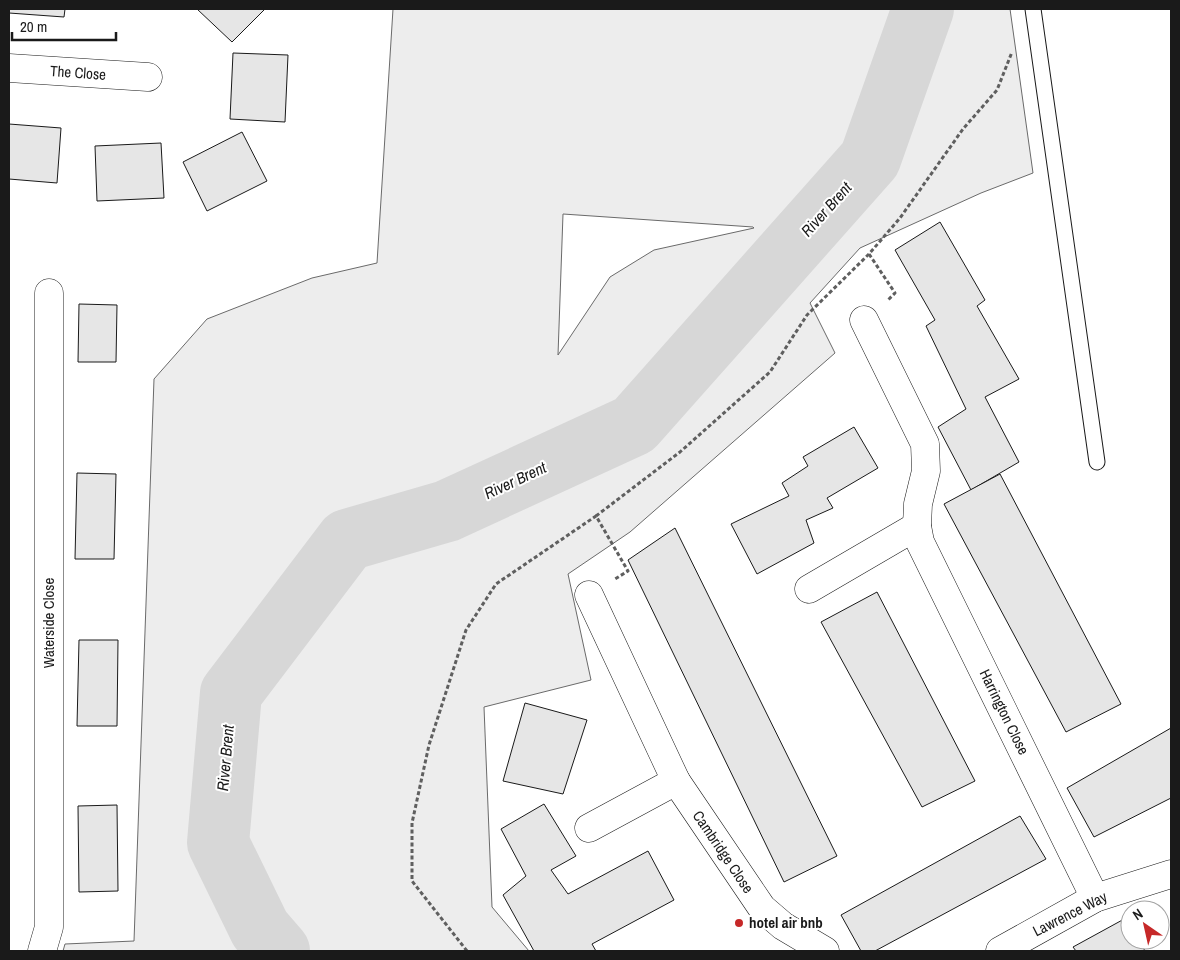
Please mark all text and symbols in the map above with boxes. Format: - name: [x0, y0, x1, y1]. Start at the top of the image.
- scale bar: [12, 10, 116, 42]
- text: 20 m: [20, 16, 47, 37]
- street label: The Close: [49, 60, 107, 85]
- water label: River Brent: [796, 177, 857, 241]
- water label: River Brent: [480, 456, 550, 504]
- street label: Waterside Close: [38, 578, 59, 668]
- street label: Harrington Close: [975, 665, 1034, 758]
- water label: River Brent: [211, 724, 239, 792]
- street label: Cambridge Close: [688, 806, 759, 897]
- street label: Lawrence Way: [1029, 885, 1111, 941]
- north arrow: [1120, 900, 1170, 950]
- text: N: [1129, 904, 1146, 924]
- place label: hotel air bnb: [749, 912, 823, 933]
- marker: hotel air bnb: [733, 917, 745, 929]

